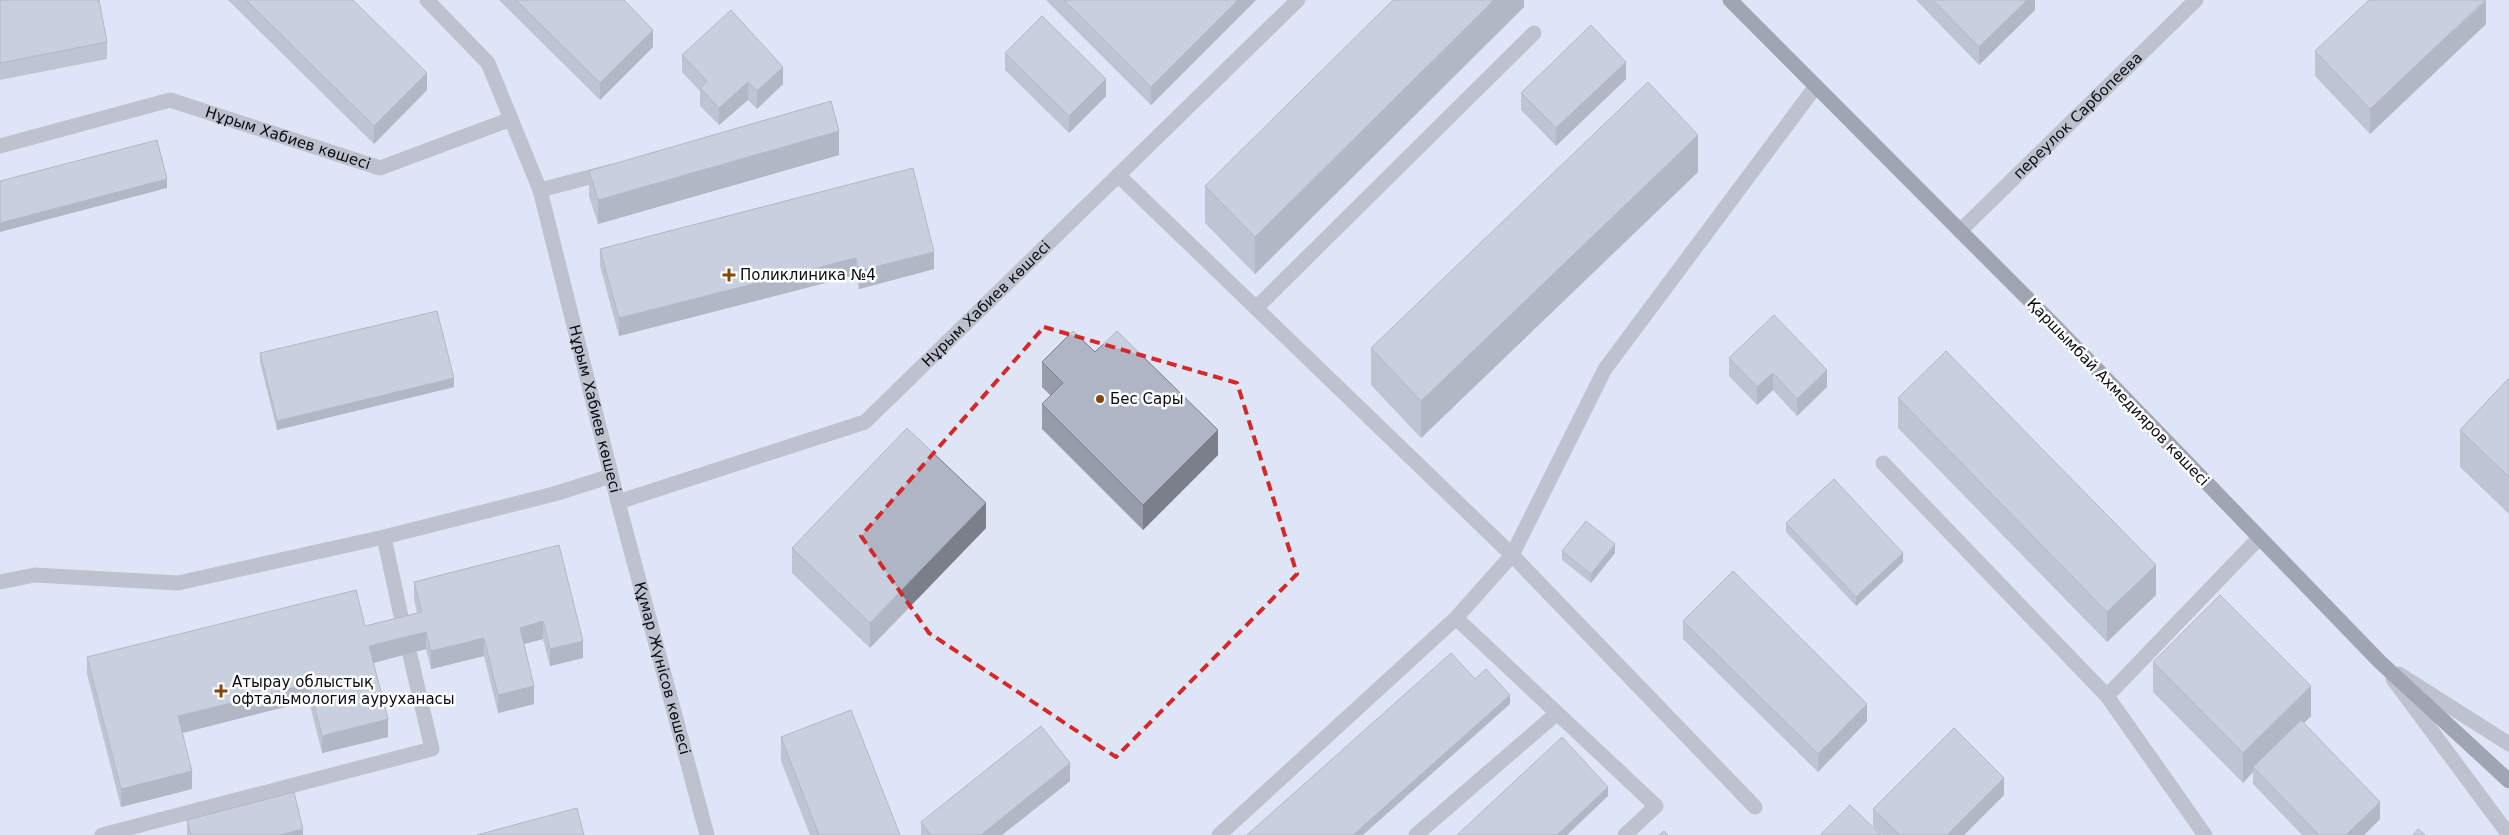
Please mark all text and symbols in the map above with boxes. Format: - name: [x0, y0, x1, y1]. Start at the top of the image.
- street label: переулок Сарбопеева: [2010, 49, 2146, 183]
- street label: Нұрым Хабиев көшесі: [203, 103, 373, 173]
- street label: Нұрым Хабиев көшесі: [918, 237, 1054, 370]
- place label: Поликлиника №4: [740, 266, 876, 284]
- marker: Поликлиника №4: [722, 268, 736, 282]
- street label: Қаршымбай Ахмедияров көшесі: [2023, 294, 2213, 490]
- street label: Нұрым Хабиев көшесі: [565, 323, 624, 495]
- place label: Бес Сары: [1110, 390, 1184, 408]
- marker: Бес Сары: [1094, 393, 1106, 405]
- street label: Құмар Жүнісов көшесі: [631, 580, 694, 757]
- place label: Атырау облыстық офтальмология ауруханасы: [232, 673, 455, 708]
- marker: Атырау облыстық офтальмология ауруханасы: [214, 684, 228, 698]

